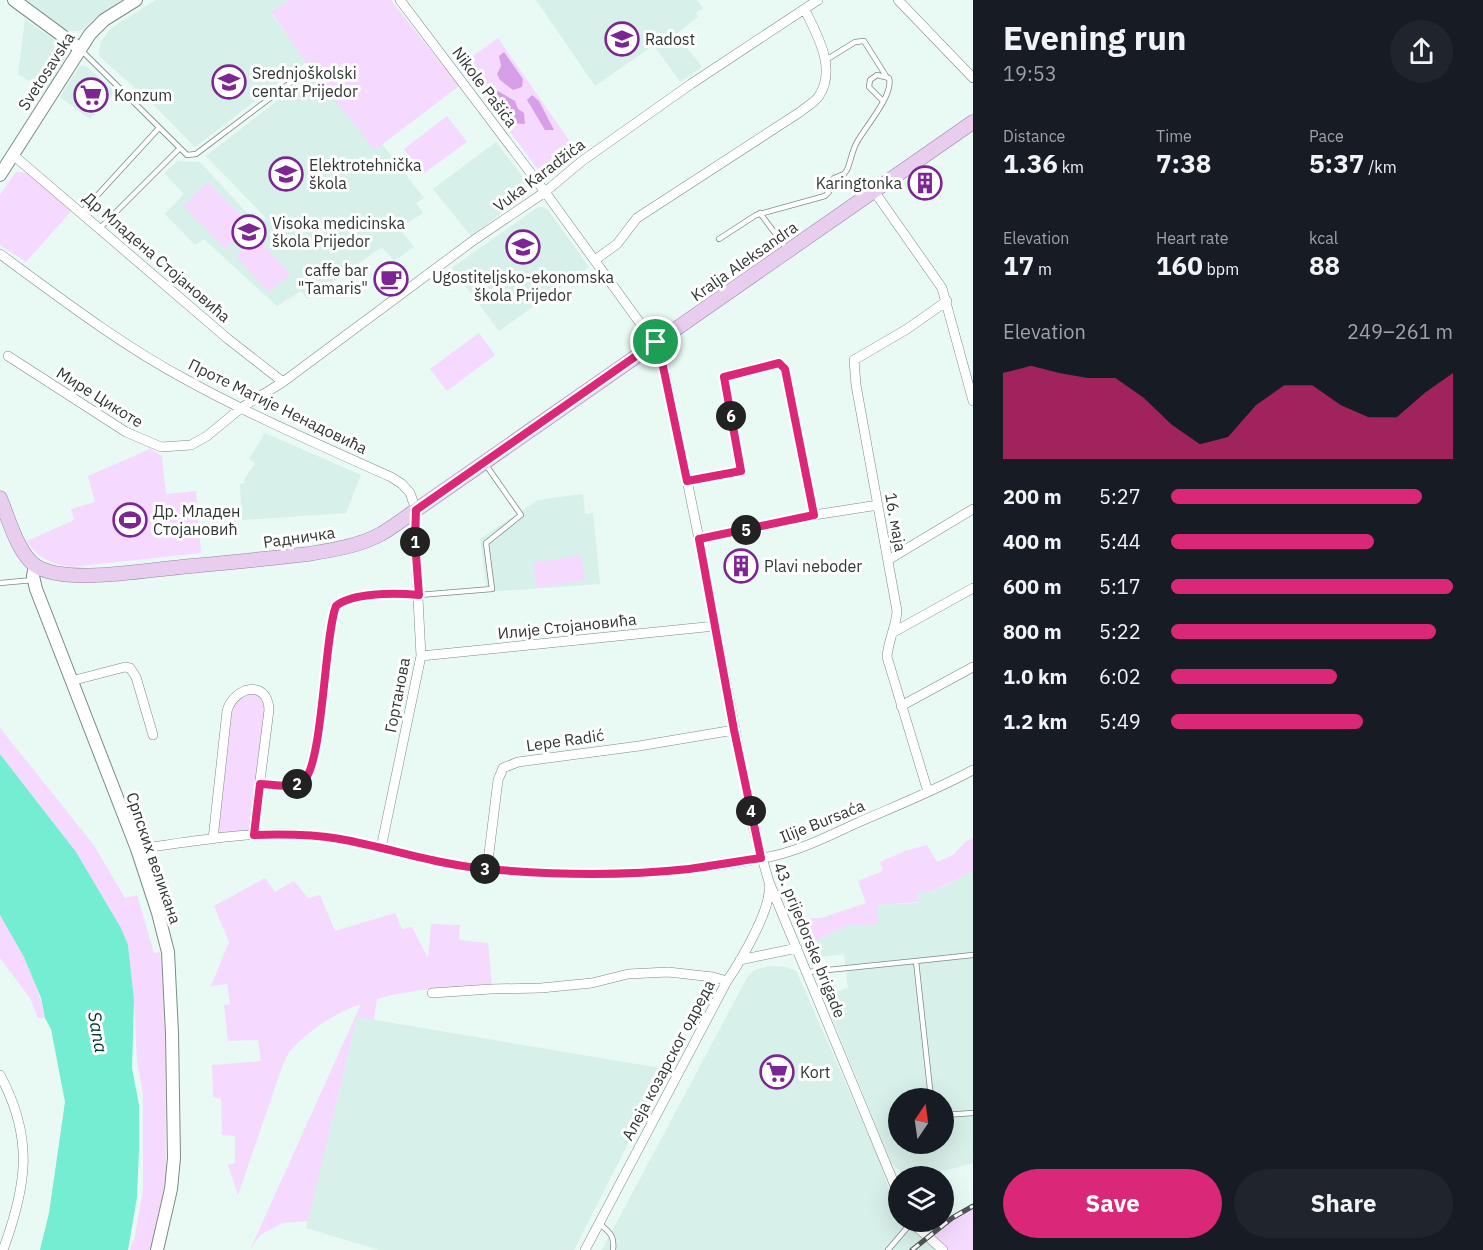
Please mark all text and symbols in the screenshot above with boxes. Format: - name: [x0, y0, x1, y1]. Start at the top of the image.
- text: Evening run: [1003, 16, 1187, 59]
- button: share: [1390, 20, 1453, 83]
- school or university icon: Radost: [604, 21, 640, 57]
- street label: Svetosavska: [13, 28, 79, 114]
- place label: Radost: [645, 29, 695, 49]
- street label: Nikole Pašića: [448, 43, 522, 132]
- text: 19:53: [1003, 60, 1057, 87]
- place label: Srednjoškolski centar Prijedor: [252, 63, 358, 101]
- school or university icon: Srednjoškolski centar Prijedor: [211, 64, 247, 100]
- supermarket icon: Konzum: [73, 77, 109, 113]
- place label: Konzum: [114, 85, 172, 105]
- text: Distance: [1003, 126, 1065, 146]
- text: Time: [1156, 126, 1192, 146]
- text: Pace: [1309, 126, 1344, 146]
- street label: Vuka Karadžića: [489, 134, 589, 216]
- text: 1.36: [1003, 146, 1058, 180]
- text: 7:38: [1156, 146, 1211, 180]
- text: 5:37: [1309, 146, 1364, 180]
- place label: Elektrotehnička škola: [309, 155, 422, 193]
- school or university icon: Elektrotehnička škola: [268, 156, 304, 192]
- text: km: [1058, 157, 1084, 177]
- text: /km: [1364, 157, 1397, 177]
- building icon: Karingtonka: [907, 165, 943, 201]
- place label: Karingtonka: [816, 173, 902, 193]
- street label: Др Младена Стојановића: [79, 188, 235, 327]
- place label: Visoka medicinska škola Prijedor: [272, 213, 405, 251]
- school or university icon: Visoka medicinska škola Prijedor: [231, 214, 267, 250]
- street label: Kralja Aleksandra: [687, 216, 802, 305]
- text: Elevation: [1003, 228, 1069, 248]
- text: Heart rate: [1156, 228, 1229, 248]
- text: kcal: [1309, 228, 1338, 248]
- school or university icon: Ugostiteljsko-ekonomska škola Prijedor: [505, 229, 541, 265]
- text: 17: [1003, 248, 1034, 282]
- text: 160: [1156, 248, 1203, 282]
- text: 88: [1309, 248, 1340, 282]
- text: m: [1034, 259, 1052, 279]
- text: bpm: [1203, 259, 1239, 279]
- place label: caffe bar "Tamaris": [298, 260, 368, 298]
- cafe icon: caffe bar "Tamaris": [373, 261, 409, 297]
- place label: Ugostiteljsko-ekonomska škola Prijedor: [432, 267, 615, 305]
- pin: [630, 316, 681, 367]
- text: Elevation: [1003, 318, 1086, 345]
- text: 249–261 m: [1347, 318, 1453, 345]
- icon: arrive: [639, 325, 672, 358]
- street label: Проте Матије Ненадовића: [185, 354, 371, 458]
- street label: Мире Цикоте: [53, 362, 147, 432]
- pin: 6: [716, 401, 746, 431]
- text: 6: [726, 406, 736, 426]
- text: 200 m: [1003, 483, 1062, 510]
- text: 5:27: [1099, 483, 1141, 510]
- street label: 16. маја: [881, 491, 911, 554]
- place label: Др. Младен Стојановић: [153, 501, 240, 539]
- sports icon: Др. Младен Стојановић: [112, 502, 148, 538]
- pin: 5: [731, 515, 761, 545]
- text: 5: [741, 520, 751, 540]
- street label: Радничка: [262, 522, 337, 552]
- pin: 1: [400, 527, 430, 557]
- text: 400 m: [1003, 528, 1062, 555]
- text: 5:44: [1099, 528, 1141, 555]
- text: 1: [410, 532, 420, 552]
- building icon: Plavi neboder: [723, 548, 759, 584]
- place label: Plavi neboder: [764, 556, 862, 576]
- text: 600 m: [1003, 573, 1062, 600]
- text: 5:17: [1099, 573, 1141, 600]
- street label: Илије Стојановића: [497, 609, 638, 643]
- text: 800 m: [1003, 618, 1062, 645]
- text: 5:22: [1099, 618, 1141, 645]
- street label: Гортанова: [380, 655, 414, 734]
- text: 1.0 km: [1003, 663, 1067, 690]
- text: 6:02: [1099, 663, 1141, 690]
- text: 1.2 km: [1003, 708, 1067, 735]
- text: 5:49: [1099, 708, 1141, 735]
- street label: Lepe Radić: [525, 725, 605, 755]
- pin: 2: [282, 769, 312, 799]
- text: 2: [292, 774, 302, 794]
- street label: Српских великана: [122, 790, 186, 927]
- street label: Ilije Bursaća: [777, 795, 868, 847]
- pin: 4: [736, 796, 766, 826]
- text: 4: [746, 801, 756, 821]
- pin: 3: [470, 854, 500, 884]
- text: 3: [480, 859, 490, 879]
- street label: 43. prijedorske brigade: [770, 859, 850, 1021]
- street label: Алеја козарског одреда: [617, 976, 719, 1144]
- water label: Sana: [83, 1010, 113, 1054]
- supermarket icon: Kort: [759, 1054, 795, 1090]
- place label: Kort: [800, 1062, 830, 1082]
- north arrow: [888, 1088, 954, 1154]
- map controls: [888, 1088, 954, 1232]
- button: layers: [888, 1166, 954, 1232]
- button: Save: [1003, 1169, 1222, 1238]
- button: Share: [1234, 1169, 1453, 1238]

